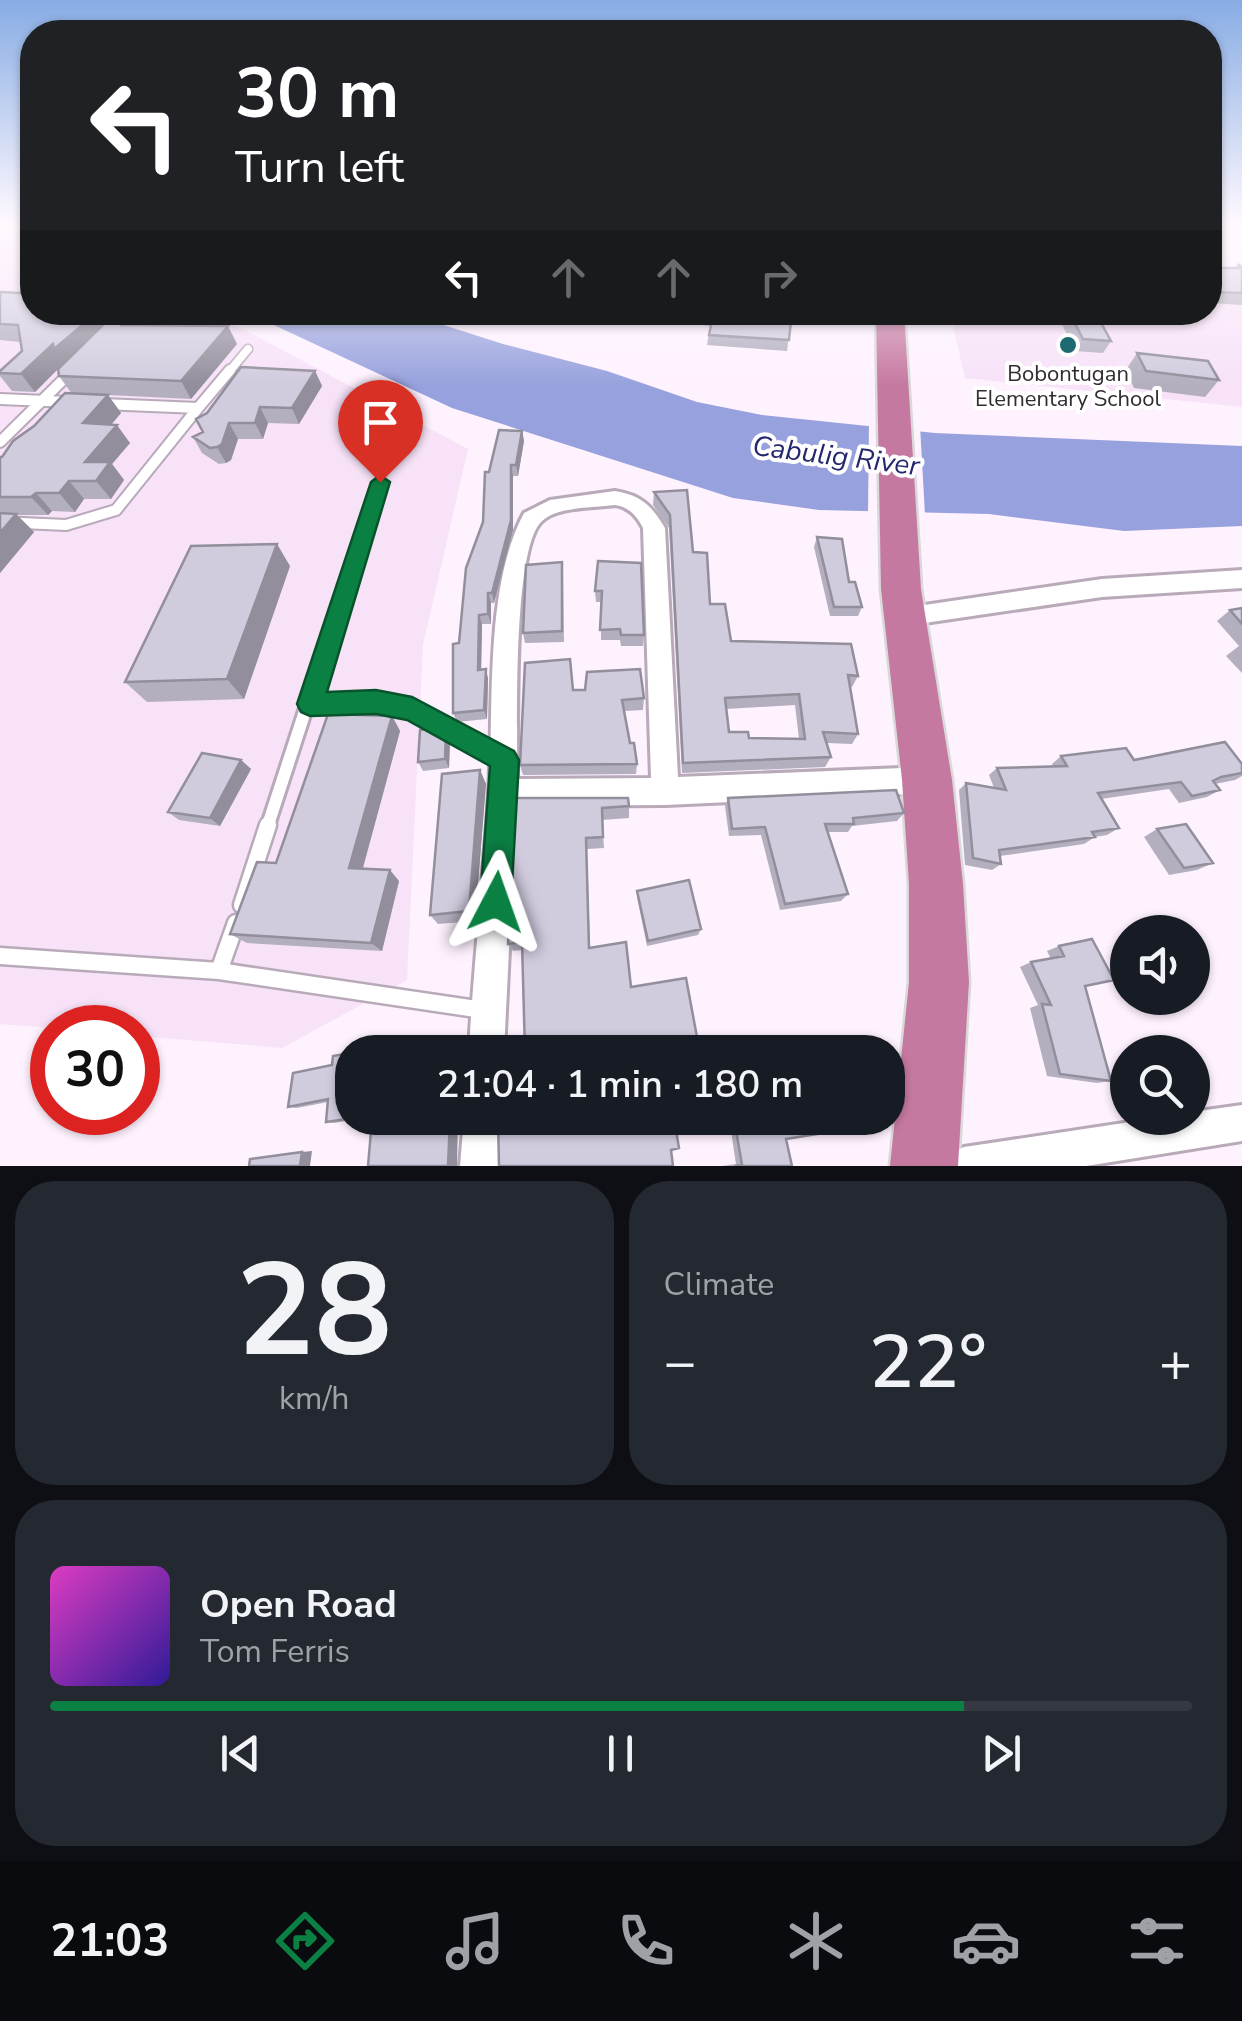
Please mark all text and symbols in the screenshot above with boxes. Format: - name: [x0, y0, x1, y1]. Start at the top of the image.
- text: 30 m: [235, 46, 399, 142]
- icon: left: [70, 60, 200, 190]
- text: Turn left: [235, 137, 404, 198]
- icon: left: [436, 250, 491, 305]
- icon: ahead: [541, 250, 596, 305]
- icon: ahead: [646, 250, 701, 305]
- icon: right: [751, 250, 806, 305]
- marker: Bobontugan Elementary School: [1057, 334, 1079, 356]
- place label: Bobontugan Elementary School: [975, 359, 1161, 414]
- pin: [338, 380, 423, 483]
- icon: arrive: [353, 395, 408, 450]
- water label: Cabulig River: [750, 427, 923, 485]
- position arrow: [444, 850, 548, 954]
- map controls: [1110, 915, 1210, 1135]
- button: sound: [1110, 915, 1210, 1015]
- speed limit sign: 30: [30, 1005, 160, 1135]
- button: search: [1110, 1035, 1210, 1135]
- text: 21:04 · 1 min · 180 m: [437, 1059, 803, 1110]
- text: 28: [236, 1223, 392, 1400]
- text: Climate: [664, 1263, 774, 1306]
- text: 22°: [869, 1311, 987, 1413]
- text: −: [664, 1325, 697, 1400]
- text: +: [1159, 1325, 1192, 1400]
- text: km/h: [279, 1377, 350, 1420]
- text: Open Road: [200, 1579, 397, 1630]
- text: Tom Ferris: [200, 1630, 350, 1673]
- icon: previous: [213, 1726, 268, 1781]
- icon: pause: [593, 1726, 648, 1781]
- icon: next: [974, 1726, 1029, 1781]
- icon: directions: [270, 1906, 340, 1976]
- icon: music: [440, 1906, 510, 1976]
- icon: phone: [611, 1906, 681, 1976]
- icon: climate: [781, 1906, 851, 1976]
- icon: car: [951, 1906, 1021, 1976]
- icon: filters: [1122, 1906, 1192, 1976]
- text: 21:03: [50, 1911, 169, 1972]

